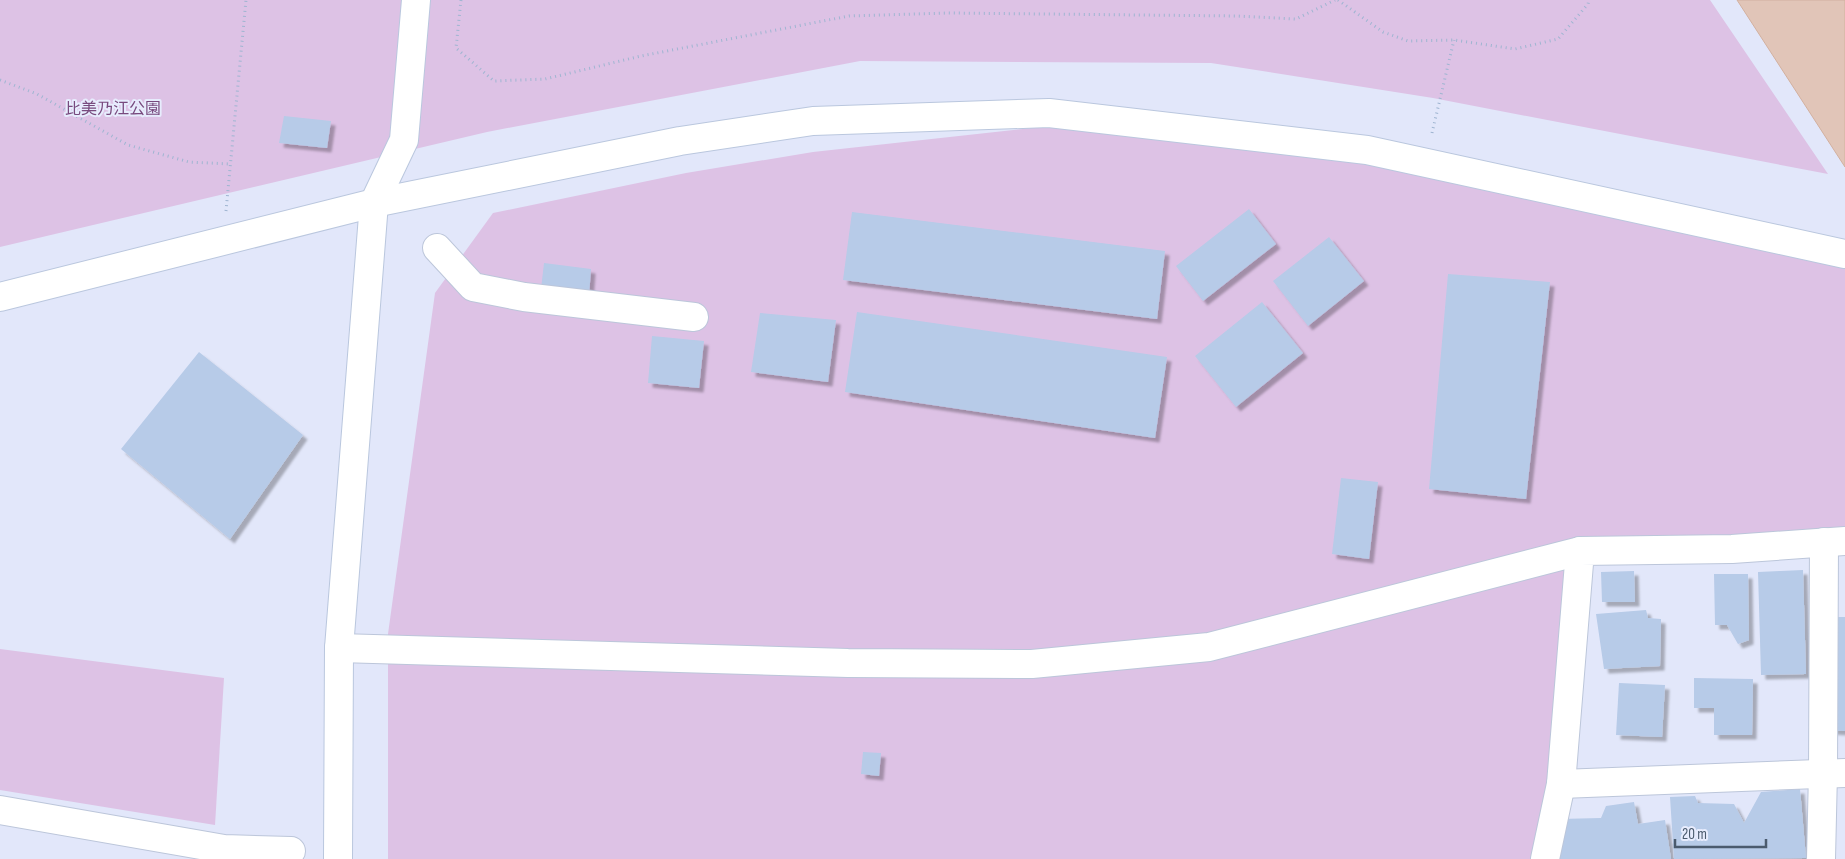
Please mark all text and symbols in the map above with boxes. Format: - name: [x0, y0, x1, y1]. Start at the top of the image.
- park label: 比美乃江公園: [65, 100, 161, 119]
- scale bar: [1675, 816, 1766, 848]
- text: 20 m: [1682, 825, 1707, 844]

